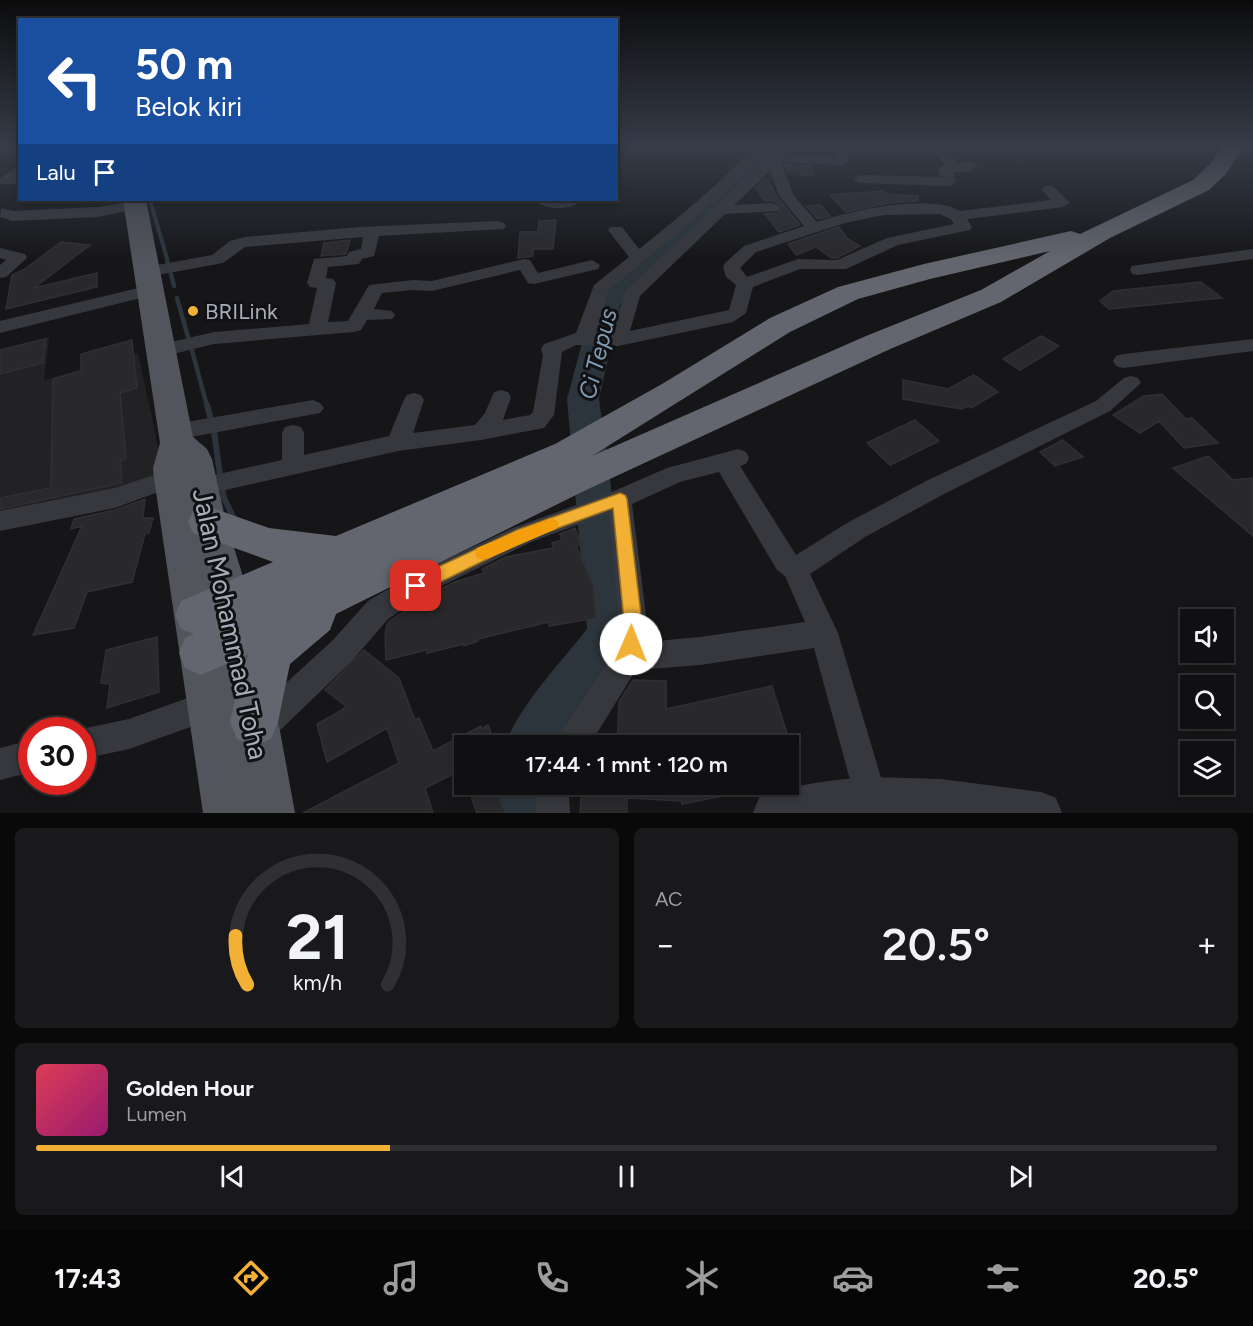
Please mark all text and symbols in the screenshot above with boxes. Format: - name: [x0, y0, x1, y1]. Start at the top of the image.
- text: 50 m: [135, 39, 233, 90]
- icon: left: [36, 42, 114, 120]
- text: Belok kiri: [135, 90, 242, 123]
- icon: arrive: [88, 156, 121, 189]
- text: Lalu: [36, 159, 76, 186]
- place label: BRILink: [205, 298, 278, 325]
- marker: BRILink: [186, 304, 200, 318]
- water label: Ci Tepus: [572, 305, 623, 402]
- street label: Jalan Mohammad Toha: [186, 485, 275, 763]
- pin: [390, 560, 441, 611]
- icon: arrive: [399, 569, 432, 602]
- map controls: [1180, 609, 1234, 795]
- button: sound: [1180, 609, 1234, 663]
- position arrow: [599, 612, 663, 676]
- button: search: [1180, 675, 1234, 729]
- speed limit sign: 30: [18, 717, 96, 795]
- button: layers: [1180, 741, 1234, 795]
- text: 17:44 · 1 mnt · 120 m: [525, 751, 728, 778]
- text: AC: [655, 887, 683, 911]
- text: 21: [286, 900, 348, 975]
- text: 20.5°: [882, 917, 990, 971]
- text: −: [655, 925, 676, 964]
- text: +: [1196, 925, 1217, 964]
- text: km/h: [293, 970, 341, 995]
- text: Golden Hour: [126, 1075, 254, 1102]
- text: Lumen: [126, 1102, 187, 1126]
- icon: previous: [216, 1160, 249, 1193]
- icon: pause: [610, 1160, 643, 1193]
- icon: next: [1004, 1160, 1037, 1193]
- icon: directions: [230, 1257, 272, 1299]
- icon: music: [380, 1257, 422, 1299]
- icon: phone: [531, 1257, 573, 1299]
- icon: climate: [681, 1257, 723, 1299]
- icon: car: [832, 1257, 874, 1299]
- icon: filters: [982, 1257, 1024, 1299]
- text: 17:43: [54, 1262, 121, 1295]
- text: 20.5°: [1133, 1262, 1199, 1295]

